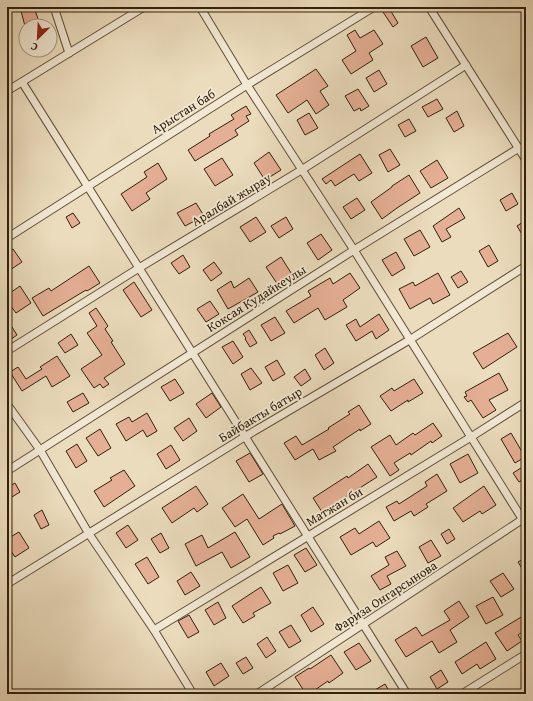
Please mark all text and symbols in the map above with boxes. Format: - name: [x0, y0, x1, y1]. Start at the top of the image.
- north arrow: [18, 18, 58, 58]
- text: С: [28, 39, 40, 56]
- street label: Арыстан баб: [148, 84, 219, 139]
- street label: Аралбай жырау: [188, 168, 275, 231]
- street label: Коксая Кудайкеулы: [203, 260, 310, 337]
- street label: Байбакты батыр: [215, 382, 306, 447]
- street label: Матжан би: [302, 482, 366, 531]
- street label: Фариза Онгарсынова: [330, 555, 441, 637]

